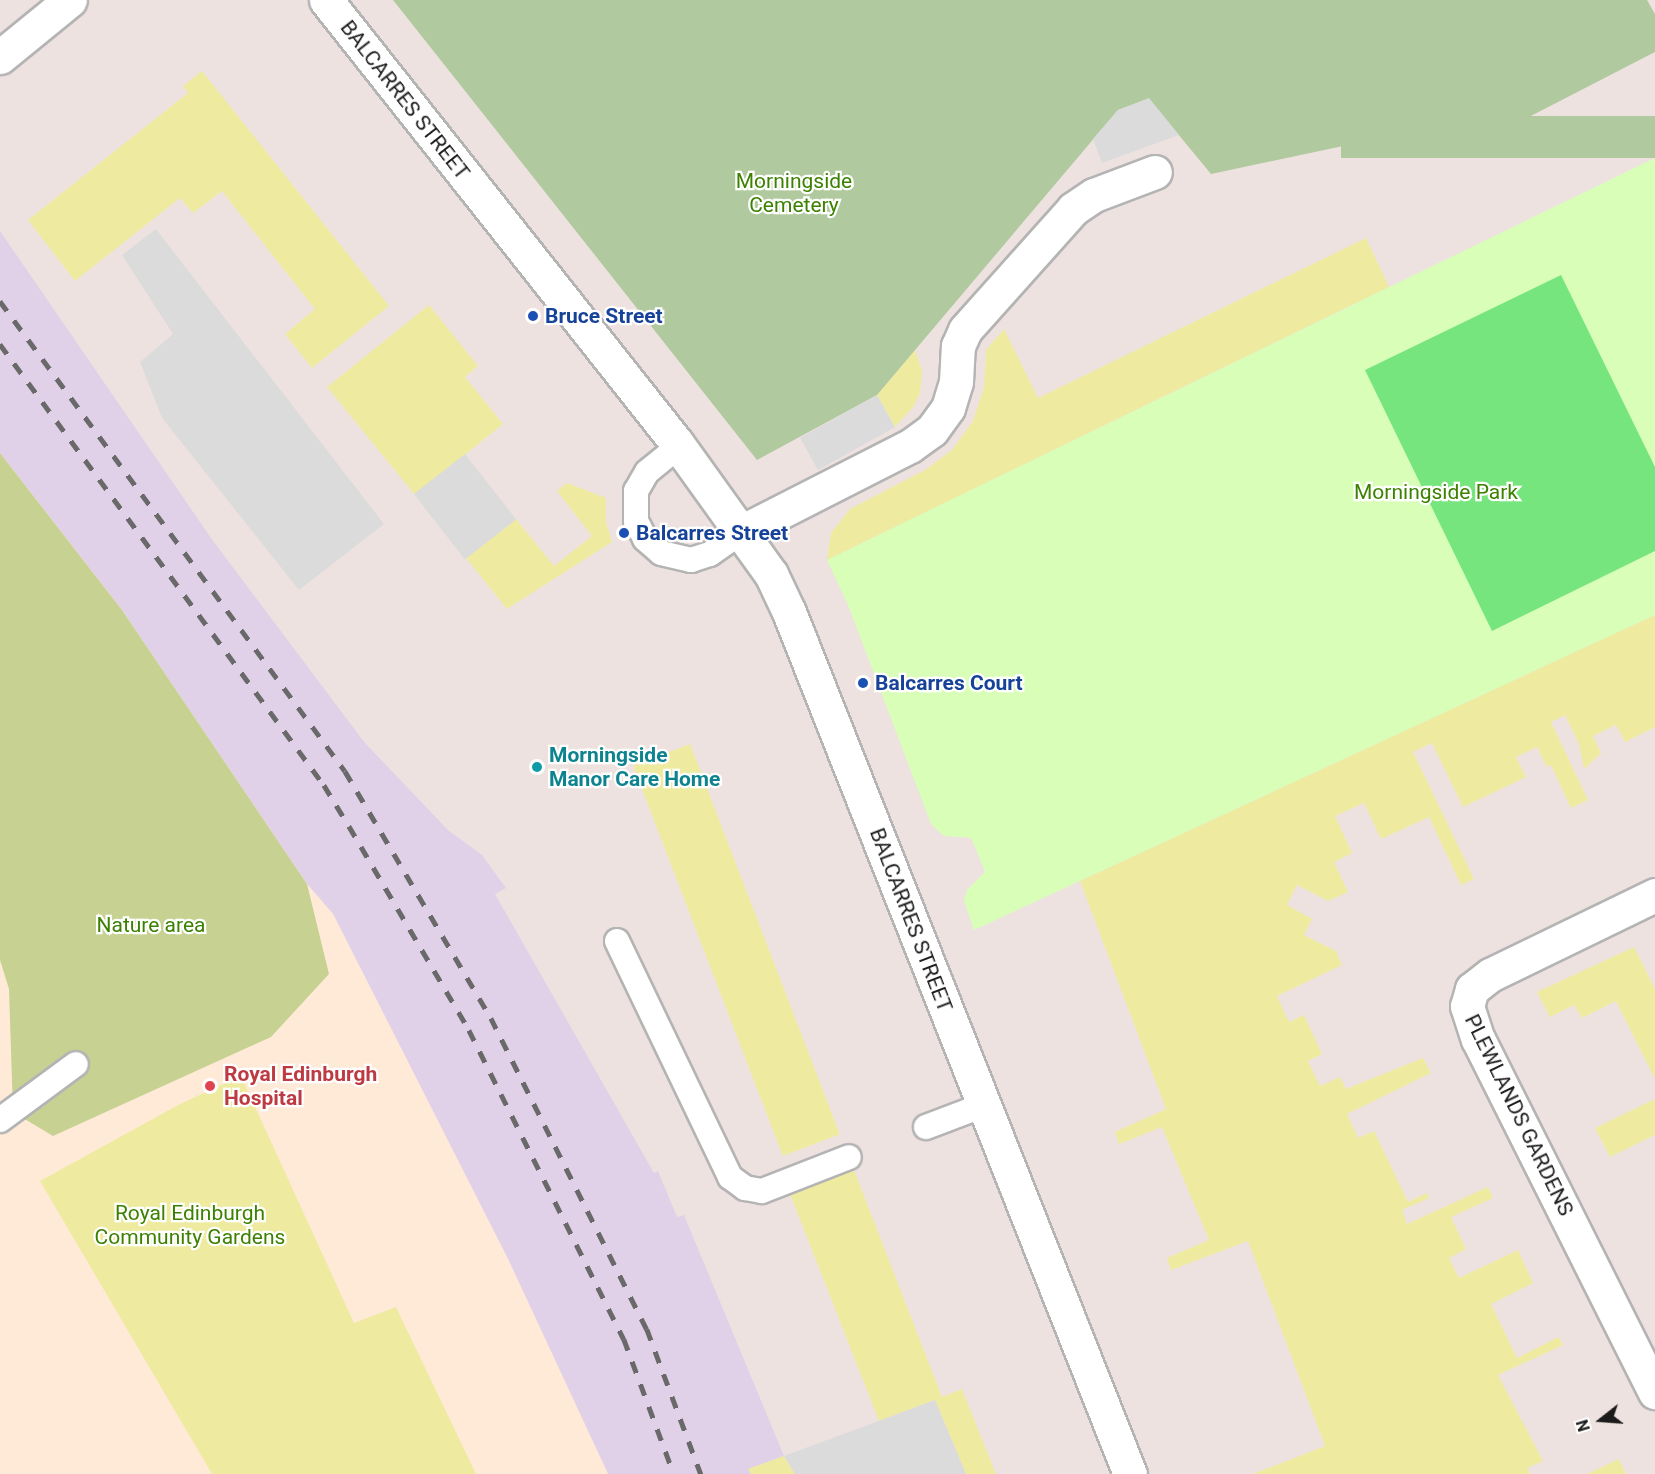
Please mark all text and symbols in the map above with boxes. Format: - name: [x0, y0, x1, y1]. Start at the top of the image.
- street label: BALCARRES STREET: [335, 15, 475, 185]
- park label: Morningside Cemetery: [736, 168, 852, 218]
- place label: Bruce Street: [545, 303, 663, 329]
- marker: Bruce Street: [526, 309, 540, 323]
- park label: Morningside Park: [1354, 479, 1518, 505]
- place label: Balcarres Street: [636, 520, 788, 546]
- marker: Balcarres Street: [617, 526, 631, 540]
- place label: Balcarres Court: [875, 670, 1023, 696]
- marker: Balcarres Court: [856, 676, 870, 690]
- place label: Morningside Manor Care Home: [549, 742, 720, 792]
- marker: Morningside Manor Care Home: [530, 760, 544, 774]
- street label: BALCARRES STREET: [864, 825, 958, 1015]
- park label: Nature area: [96, 912, 206, 938]
- street label: PLEWLANDS GARDENS: [1459, 1010, 1579, 1220]
- place label: Royal Edinburgh Hospital: [224, 1061, 377, 1111]
- marker: Royal Edinburgh Hospital: [201, 1077, 219, 1095]
- park label: Royal Edinburgh Community Gardens: [95, 1200, 285, 1250]
- north arrow: [1571, 1390, 1631, 1450]
- text: N: [1573, 1417, 1594, 1434]

